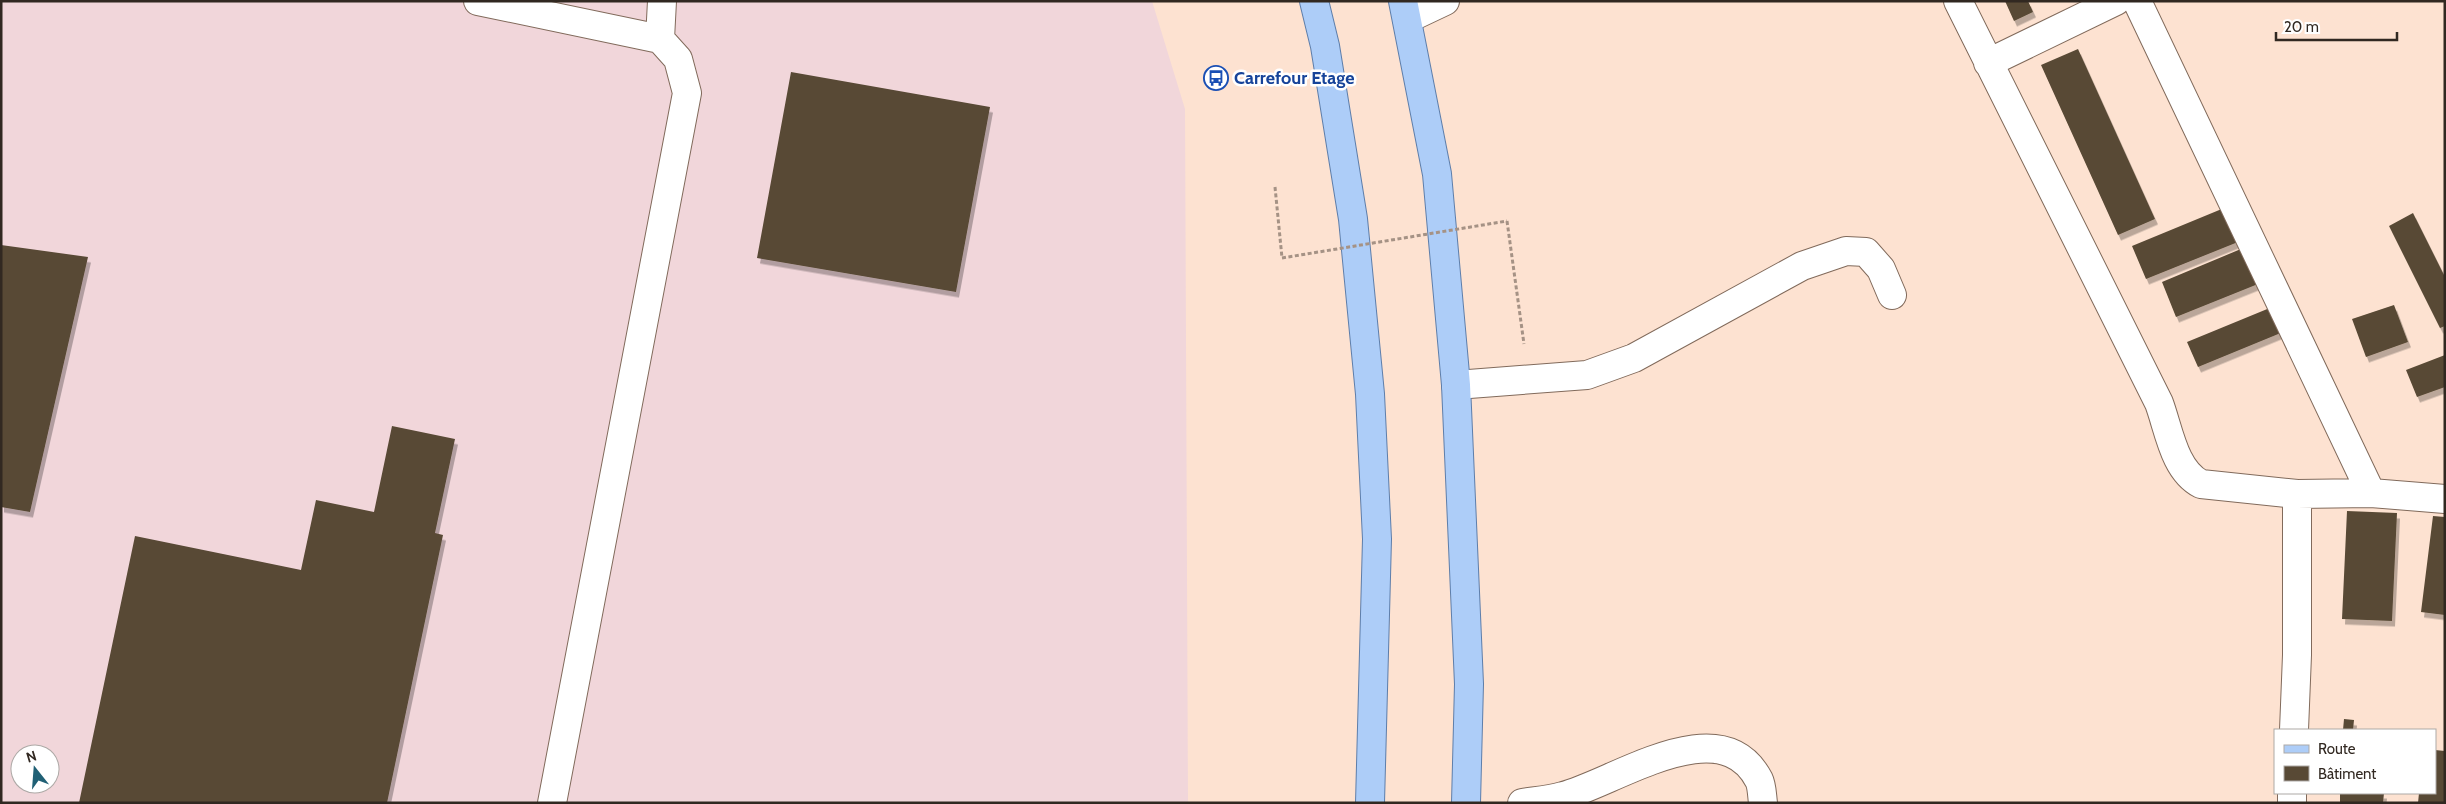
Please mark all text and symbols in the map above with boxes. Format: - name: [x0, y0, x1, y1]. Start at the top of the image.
- scale bar: [2276, 10, 2397, 42]
- text: 20 m: [2284, 18, 2319, 36]
- bus stop icon: Carrefour Etage: [1203, 65, 1229, 91]
- place label: Carrefour Etage: [1234, 67, 1355, 89]
- legend: [2274, 729, 2436, 794]
- text: Route: [2318, 740, 2356, 758]
- north arrow: [10, 744, 60, 794]
- text: N: [24, 747, 39, 767]
- text: Bâtiment: [2318, 765, 2376, 783]

